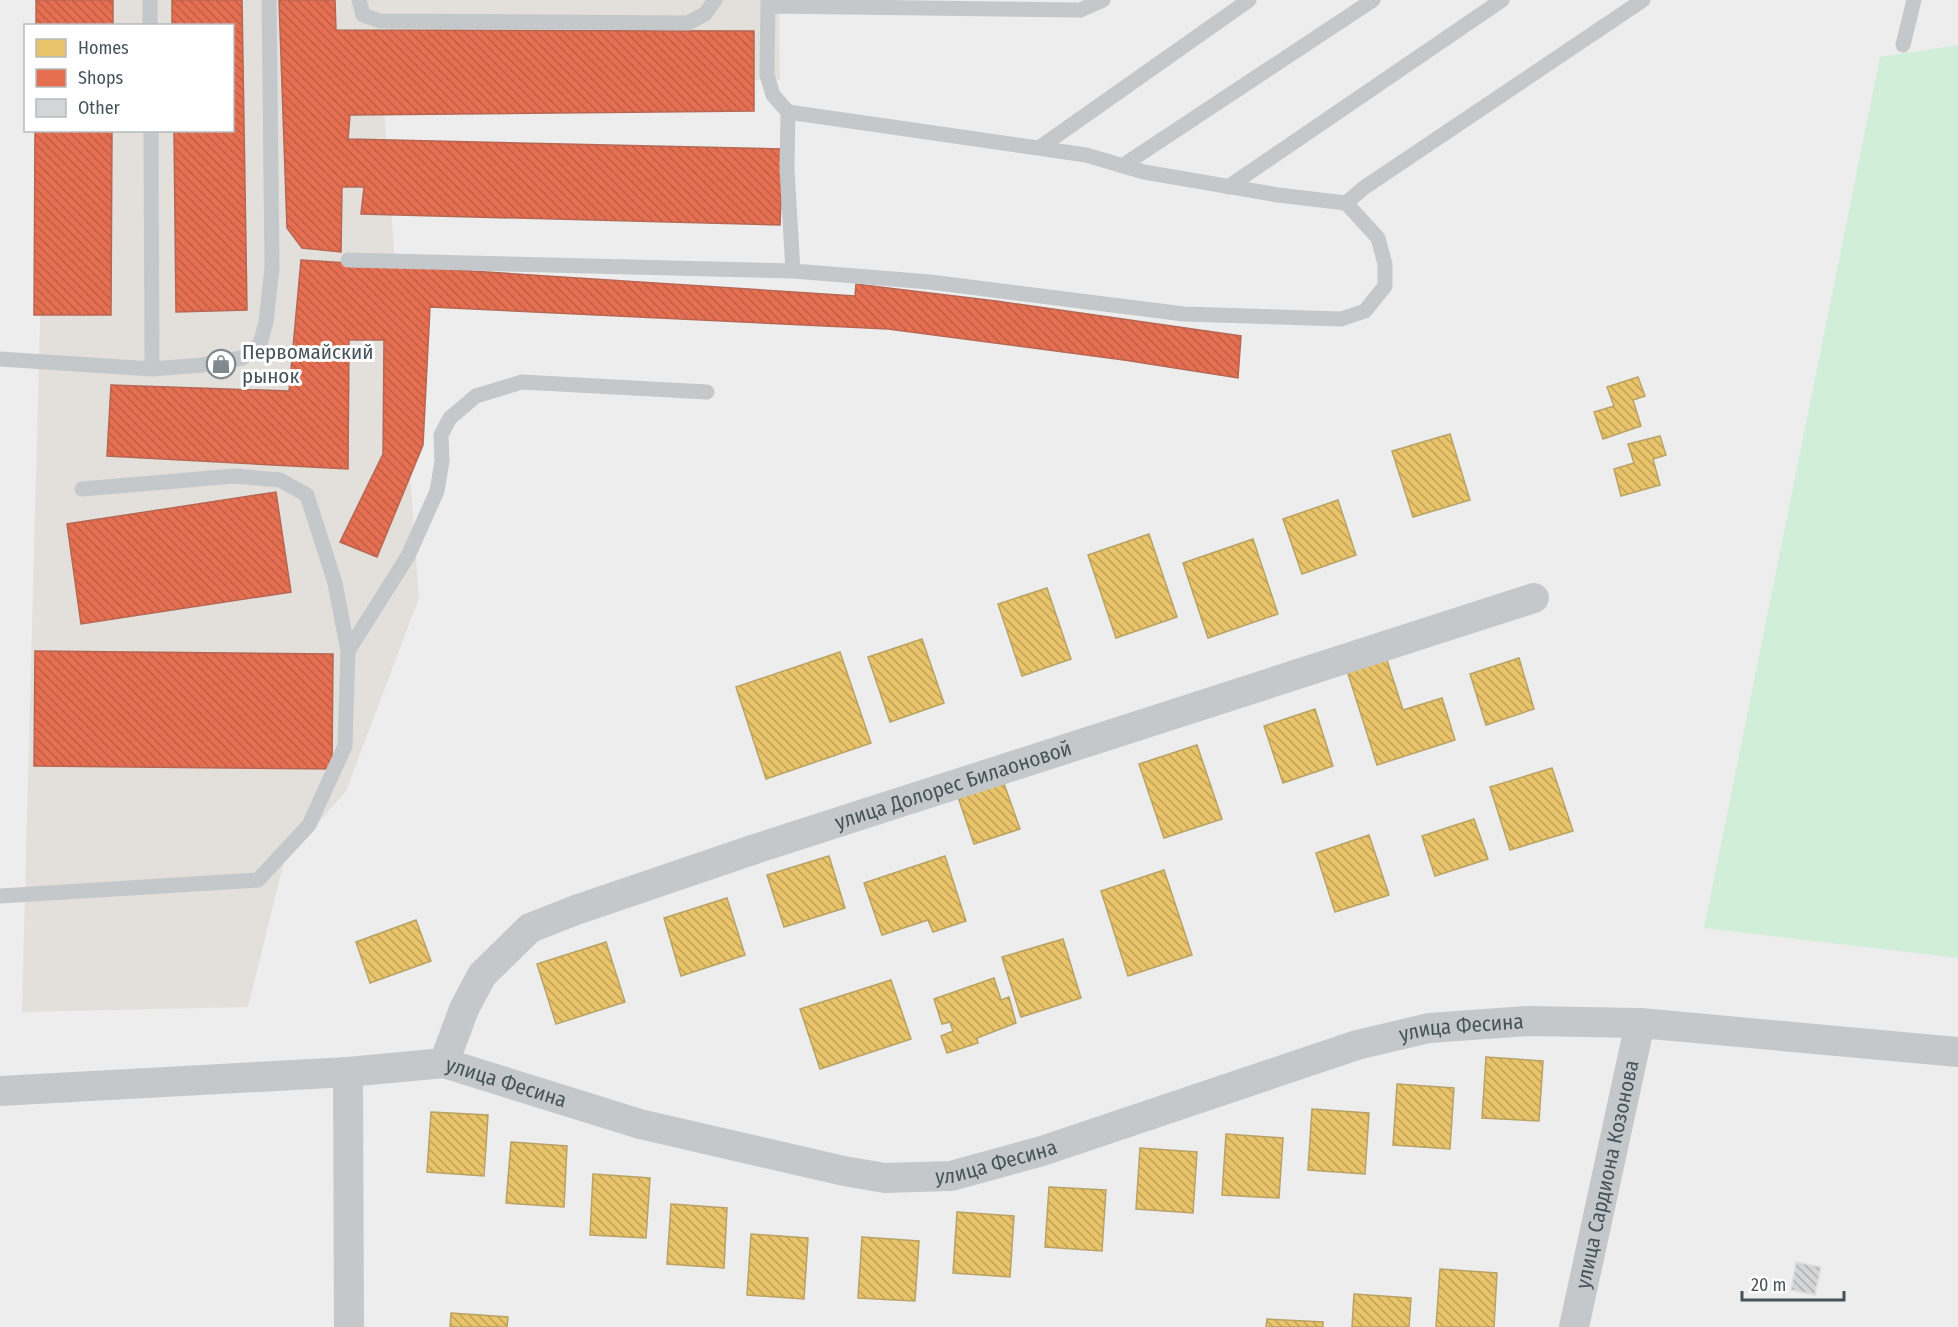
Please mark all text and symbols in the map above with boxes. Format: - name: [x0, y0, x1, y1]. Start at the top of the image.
- legend: [24, 24, 234, 132]
- text: Homes: [78, 37, 129, 59]
- text: Shops: [78, 67, 123, 89]
- text: Other: [78, 97, 121, 119]
- place label: Первомайский рынок: [242, 339, 373, 389]
- shop icon: Первомайский рынок: [205, 348, 237, 380]
- street label: улица Долорес Билаоновой: [832, 735, 1075, 835]
- street label: улица Фесина: [1396, 1008, 1524, 1048]
- street label: улица Фесина: [442, 1051, 570, 1113]
- street label: улица Сардиона Козонова: [1570, 1058, 1645, 1291]
- street label: улица Фесина: [935, 1134, 1060, 1189]
- scale bar: [1742, 1264, 1844, 1302]
- text: 20 m: [1751, 1274, 1786, 1296]

